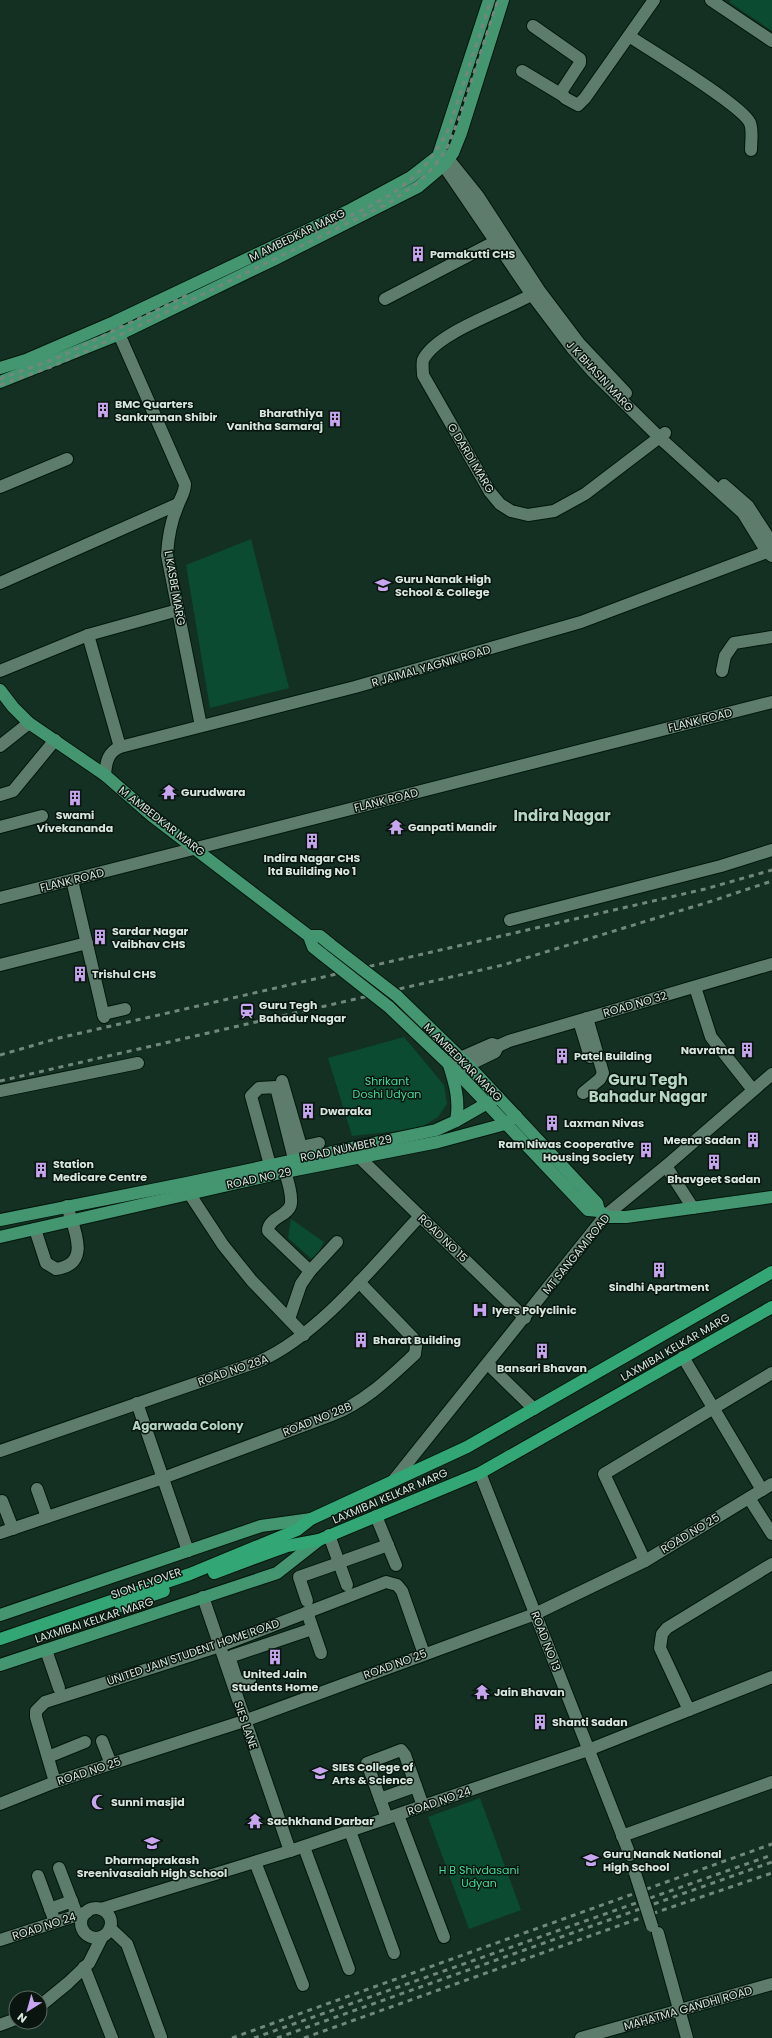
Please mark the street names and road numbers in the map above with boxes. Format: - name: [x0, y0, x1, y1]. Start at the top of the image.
- street label: M AMBEDKAR MARG: [246, 205, 348, 265]
- street label: J K BHASIN MARG: [563, 337, 638, 415]
- street label: G DARDI MARG: [444, 420, 498, 496]
- street label: L KASBE MARG: [161, 549, 190, 627]
- street label: R JAIMAL YAGNIK ROAD: [370, 641, 493, 691]
- street label: FLANK ROAD: [666, 704, 734, 736]
- street label: M AMBEDKAR MARG: [116, 782, 209, 860]
- street label: FLANK ROAD: [352, 784, 420, 816]
- street label: FLANK ROAD: [38, 864, 106, 896]
- street label: ROAD NO 32: [601, 987, 669, 1021]
- street label: M AMBEDKAR MARG: [420, 1019, 506, 1105]
- street label: ROAD NUMBER 29: [299, 1130, 393, 1166]
- street label: ROAD NO 29: [225, 1163, 293, 1193]
- street label: ROAD NO 15: [415, 1210, 471, 1266]
- street label: MT SANGAM ROAD: [539, 1210, 613, 1297]
- street label: LAXMIBAI KELKAR MARG: [617, 1309, 733, 1385]
- street label: ROAD NO 28A: [196, 1350, 271, 1390]
- street label: ROAD NO 28B: [280, 1398, 354, 1440]
- street label: LAXMIBAI KELKAR MARG: [330, 1464, 450, 1528]
- street label: ROAD NO 25: [658, 1509, 722, 1557]
- street label: SION FLYOVER: [109, 1563, 184, 1603]
- street label: LAXMIBAI KELKAR MARG: [33, 1593, 156, 1647]
- street label: ROAD NO 13: [527, 1609, 565, 1673]
- street label: UNITED JAIN STUDENT HOME ROAD: [105, 1615, 282, 1689]
- street label: ROAD NO 25: [361, 1645, 429, 1683]
- street label: SIES LANE: [230, 1699, 262, 1751]
- street label: ROAD NO 25: [55, 1753, 123, 1789]
- street label: ROAD NO 24: [405, 1783, 473, 1819]
- street label: ROAD NO 24: [10, 1908, 78, 1944]
- street label: MAHATMA GANDHI ROAD: [622, 1982, 754, 2034]

